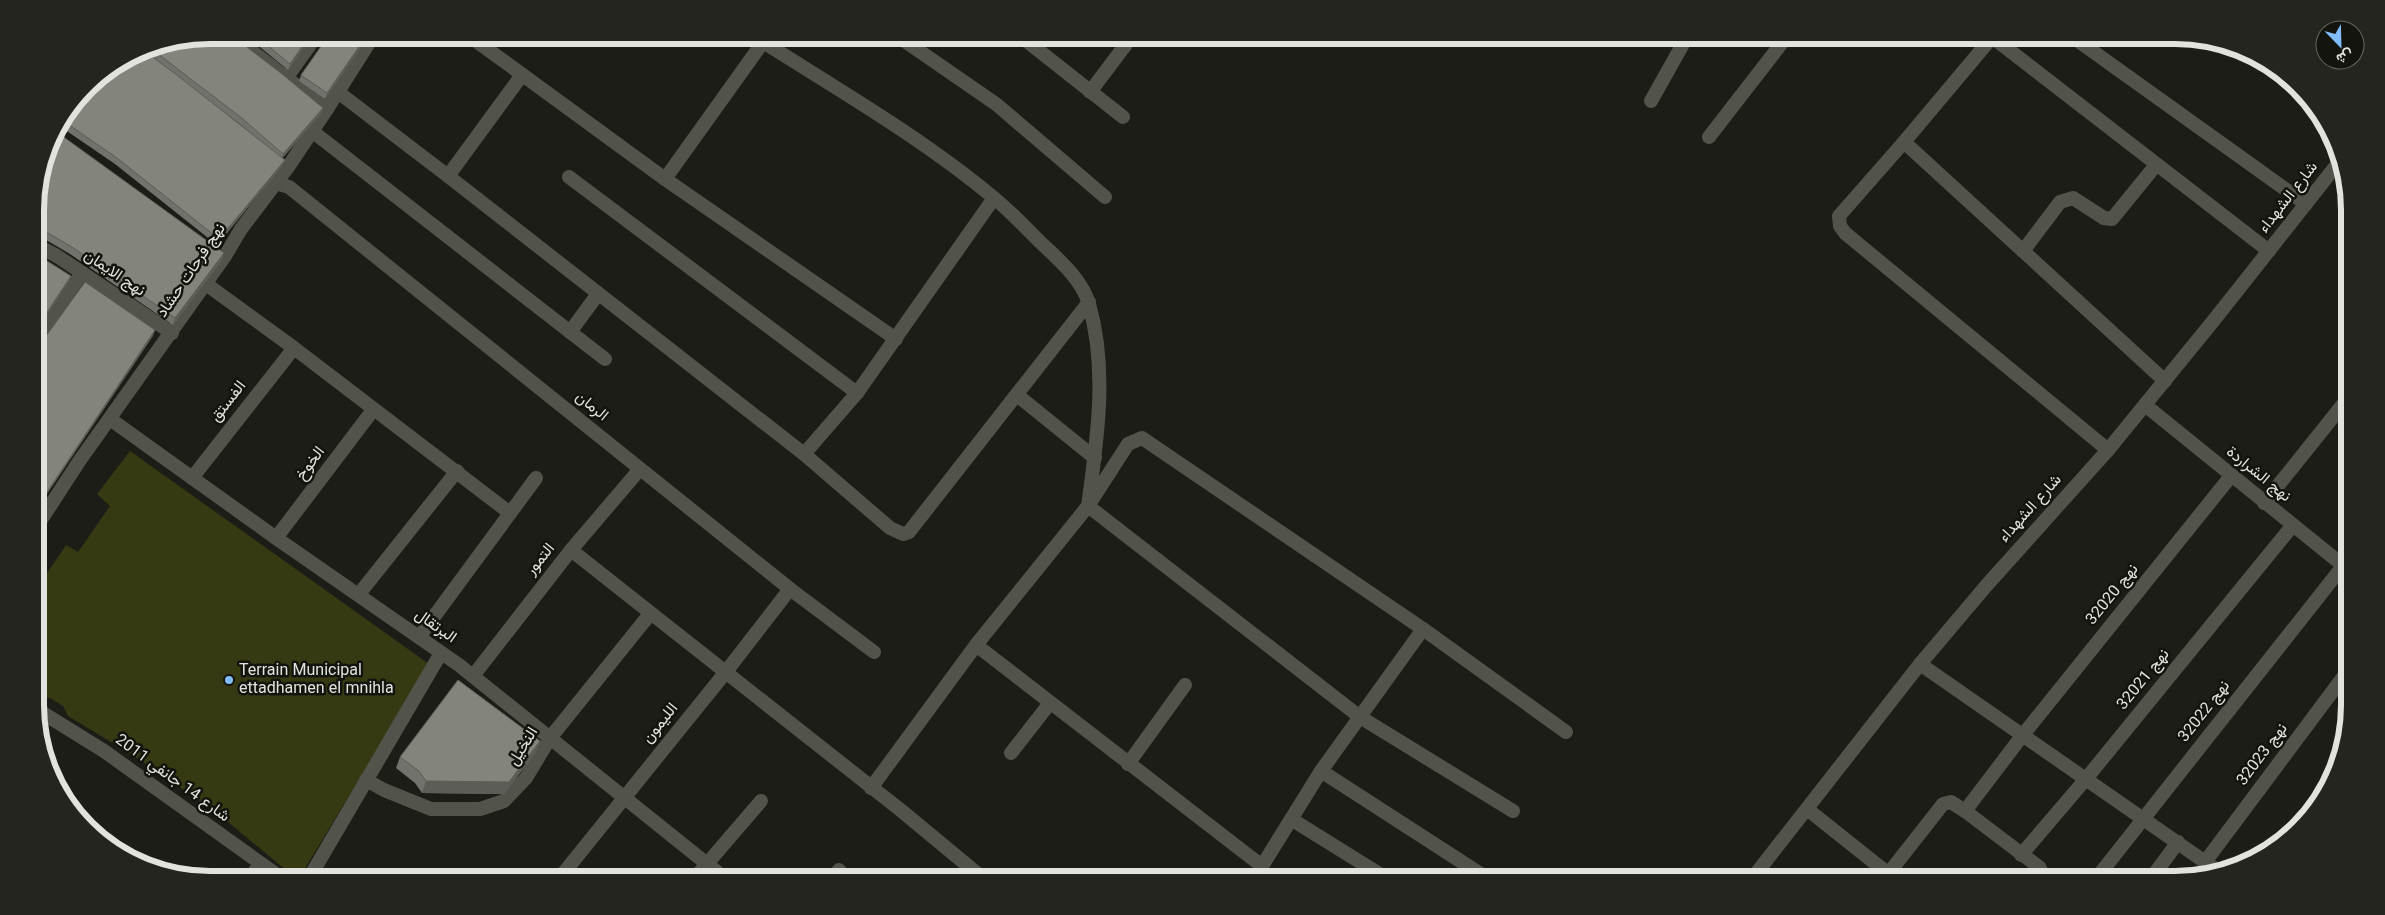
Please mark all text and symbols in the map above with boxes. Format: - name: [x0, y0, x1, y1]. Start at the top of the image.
- north arrow: [2315, 20, 2365, 70]
- text: ش: [2332, 42, 2356, 69]
- street label: شارع الشهداء: [2253, 157, 2325, 239]
- street label: نهج فرحات حشاد: [151, 219, 233, 323]
- street label: نهج الايمان: [78, 244, 150, 304]
- street label: الفستق: [205, 376, 253, 428]
- street label: الرمان: [569, 386, 613, 428]
- street label: نهج الشراردة: [2220, 441, 2296, 509]
- street label: الخوخ: [290, 442, 332, 486]
- street label: شارع الشهداء: [1993, 469, 2069, 549]
- street label: التمور: [519, 538, 562, 583]
- street label: نهج 32020: [2080, 559, 2146, 631]
- street label: البرتقال: [409, 603, 461, 651]
- street label: نهج 32021: [2111, 644, 2177, 716]
- place label: Terrain Municipal ettadhamen el mnihla: [239, 659, 394, 702]
- marker: Terrain Municipal ettadhamen el mnihla: [223, 674, 235, 686]
- street label: نهج 32022: [2173, 676, 2237, 748]
- street label: الليمون: [637, 698, 685, 750]
- street label: نهج 32023: [2231, 718, 2295, 792]
- street label: النخيل: [502, 723, 546, 771]
- street label: شارع 14 جانفي 2011: [109, 729, 235, 829]

